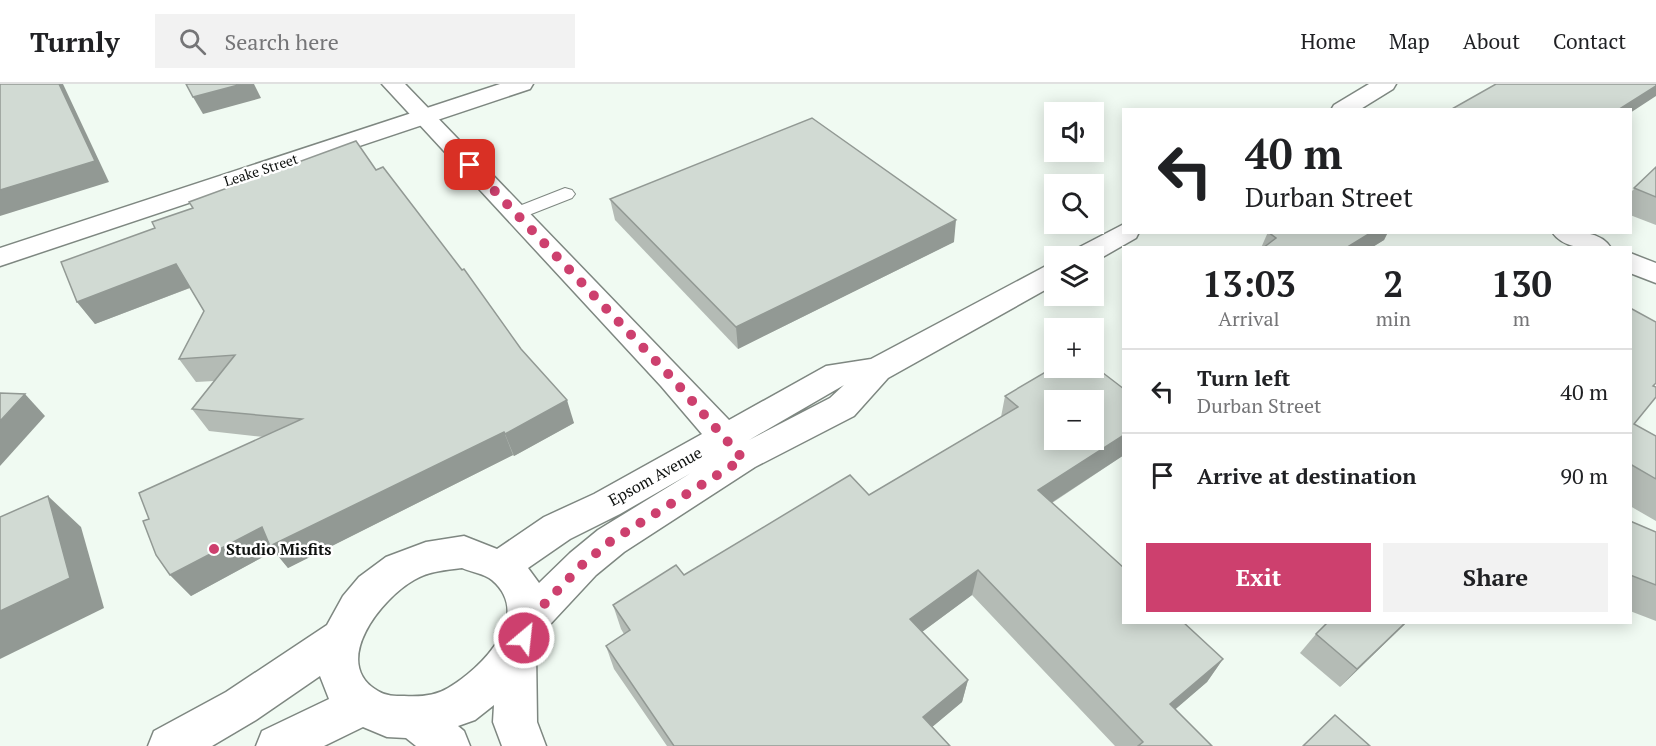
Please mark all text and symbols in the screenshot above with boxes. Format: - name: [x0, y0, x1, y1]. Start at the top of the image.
- search box: [155, 14, 575, 68]
- text: Turnly: [30, 23, 119, 60]
- icon: search: [176, 25, 209, 58]
- text: Search here: [224, 27, 339, 56]
- text: Home: [1300, 27, 1356, 55]
- text: Map: [1389, 27, 1430, 55]
- text: About: [1463, 27, 1520, 55]
- text: Contact: [1553, 27, 1626, 55]
- map controls: [1044, 102, 1104, 450]
- button: sound: [1044, 102, 1104, 162]
- text: 40 m: [1245, 125, 1343, 181]
- icon: left: [1146, 132, 1224, 210]
- pin: [444, 139, 495, 190]
- street label: Leake Street: [221, 148, 301, 190]
- icon: arrive: [453, 148, 486, 181]
- button: search: [1044, 174, 1104, 234]
- text: Durban Street: [1245, 179, 1413, 215]
- button: layers: [1044, 246, 1104, 306]
- text: 13:03: [1202, 260, 1296, 307]
- text: 2: [1383, 260, 1404, 307]
- text: 130: [1491, 260, 1552, 307]
- text: Arrival: [1218, 305, 1280, 332]
- text: min: [1376, 305, 1411, 332]
- text: m: [1513, 305, 1530, 332]
- button: +: [1044, 318, 1104, 378]
- text: Turn left: [1197, 363, 1290, 392]
- icon: left: [1146, 375, 1179, 408]
- text: 40 m: [1560, 377, 1608, 406]
- button: −: [1044, 390, 1104, 450]
- text: Durban Street: [1197, 392, 1321, 419]
- street label: Epsom Avenue: [604, 441, 706, 511]
- icon: arrive: [1146, 459, 1179, 492]
- text: Arrive at destination: [1197, 461, 1416, 490]
- text: 90 m: [1560, 461, 1608, 490]
- place label: Studio Misfits: [226, 538, 332, 560]
- marker: Studio Misfits: [207, 542, 221, 556]
- button: Exit: [1146, 543, 1371, 612]
- button: Share: [1383, 543, 1608, 612]
- position arrow: [492, 606, 556, 670]

